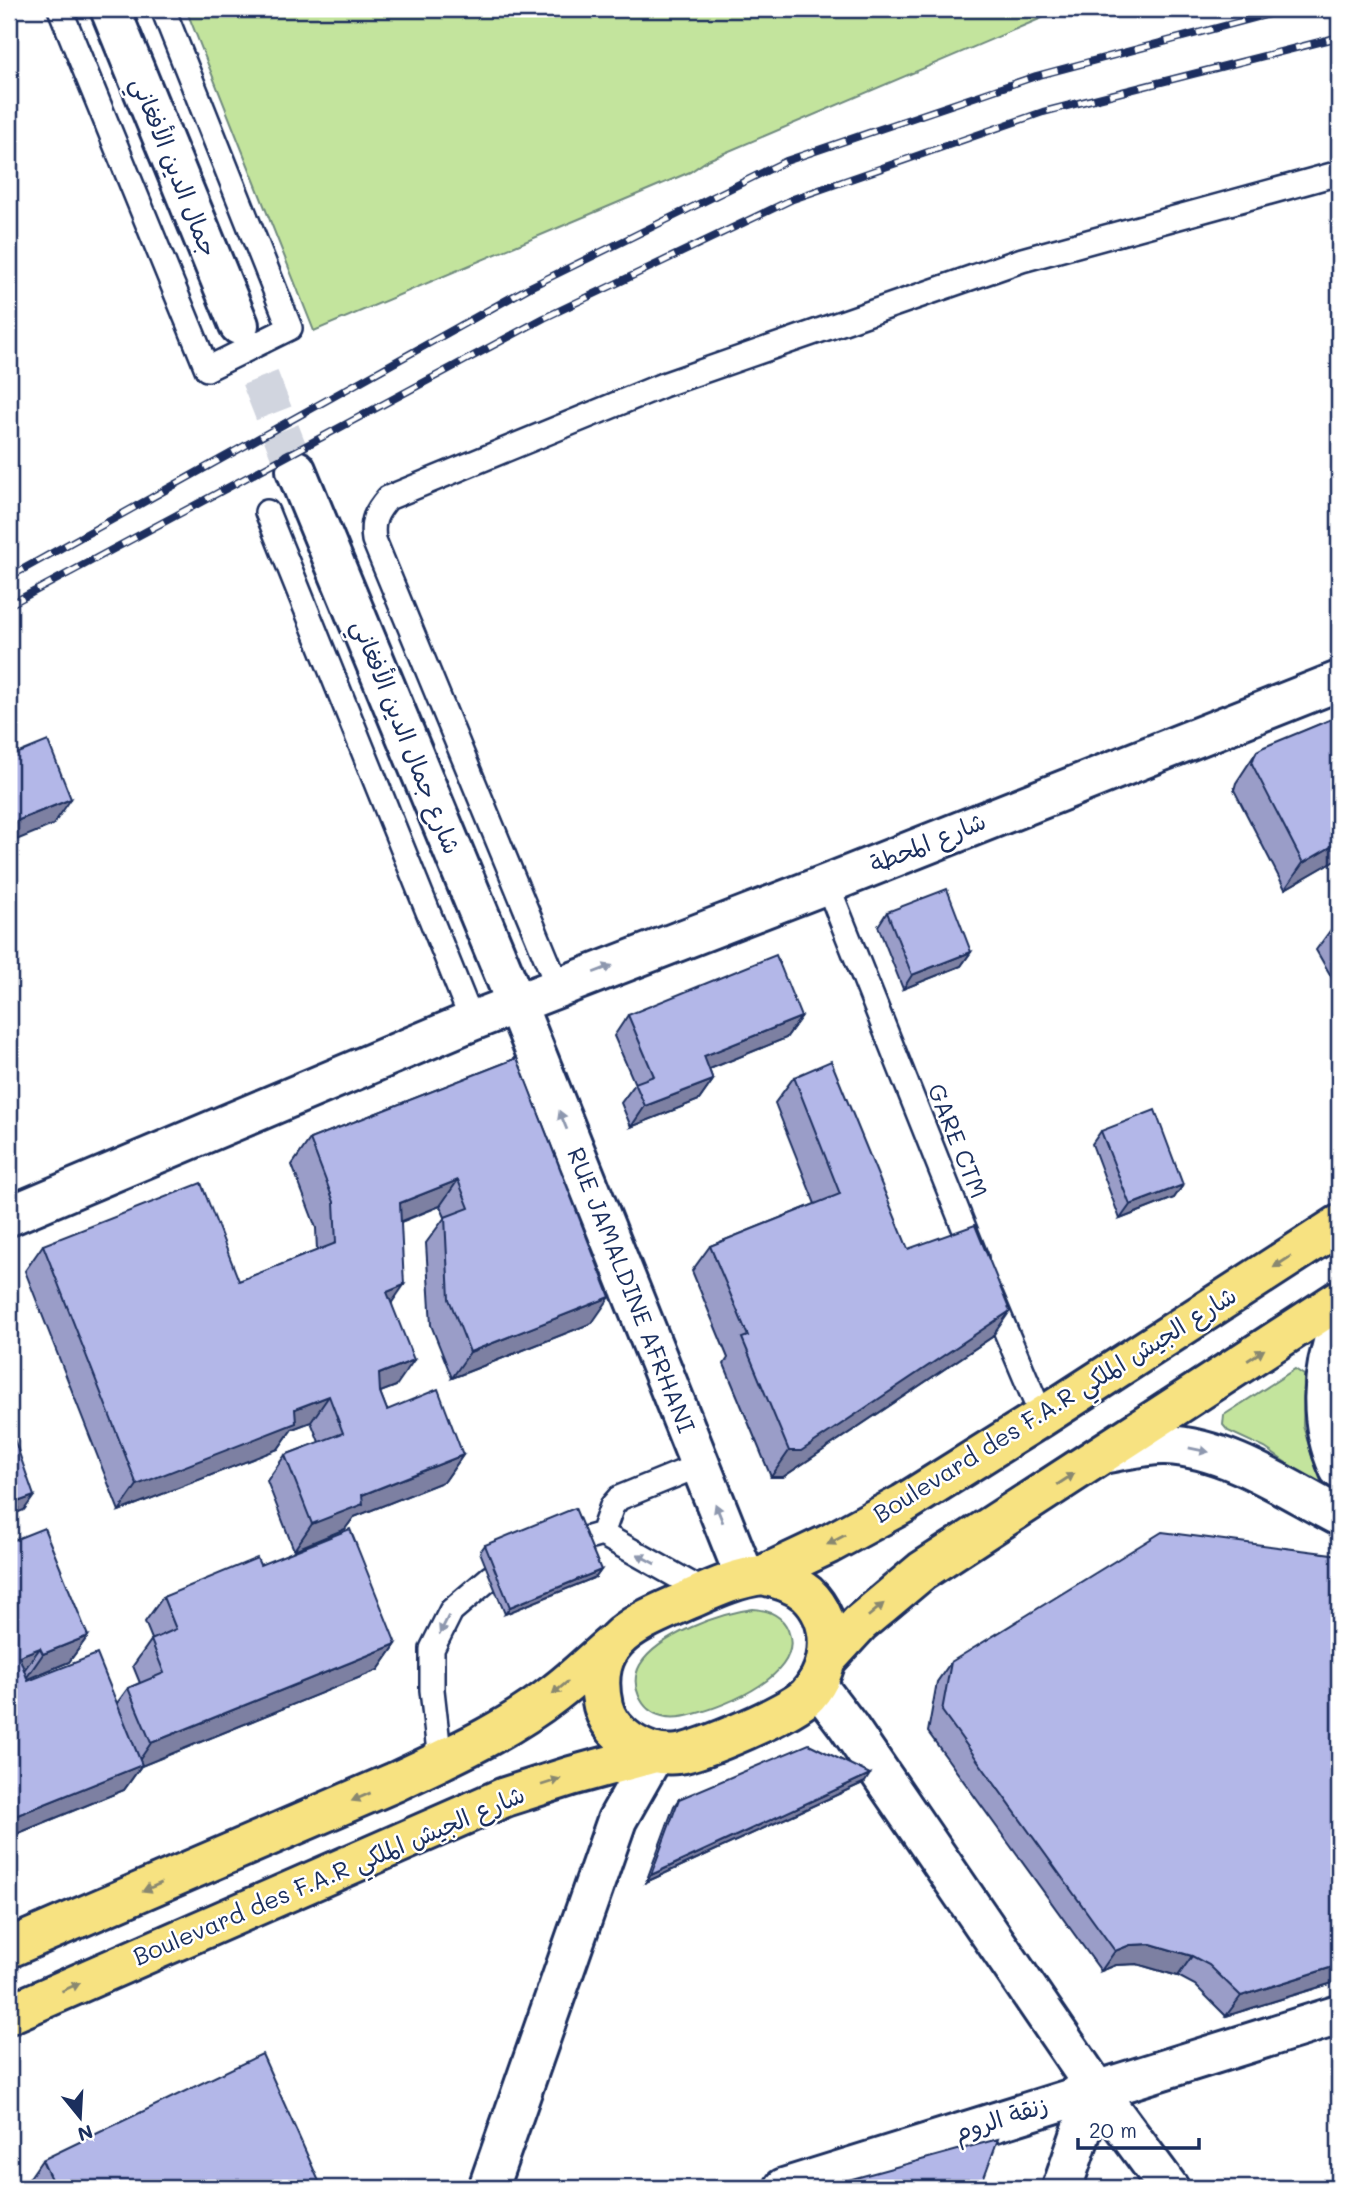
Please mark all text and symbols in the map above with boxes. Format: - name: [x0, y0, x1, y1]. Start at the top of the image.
- street label: جمال الدين الأفغاني: [119, 72, 225, 263]
- street label: شارع جمال الدين الأفغاني: [340, 615, 469, 861]
- street label: شارع المحطة: [865, 804, 991, 882]
- one-way arrow: [592, 964, 613, 975]
- street label: GARE CTM: [921, 1079, 995, 1202]
- one-way arrow: [557, 1109, 568, 1130]
- street label: RUE JAMALDINE AFRHANI: [561, 1143, 703, 1437]
- one-way arrow: [1272, 1255, 1292, 1268]
- street label: Boulevard des F.A.R شارع الجيش الملكي: [867, 1279, 1245, 1535]
- one-way arrow: [1247, 1349, 1266, 1362]
- one-way arrow: [1188, 1445, 1210, 1456]
- one-way arrow: [1056, 1473, 1076, 1486]
- one-way arrow: [714, 1503, 725, 1524]
- one-way arrow: [826, 1534, 846, 1546]
- one-way arrow: [636, 1553, 656, 1565]
- one-way arrow: [867, 1603, 884, 1618]
- one-way arrow: [438, 1615, 449, 1635]
- one-way arrow: [552, 1680, 569, 1695]
- one-way arrow: [540, 1776, 561, 1787]
- street label: Boulevard des F.A.R شارع الجيش الملكي: [128, 1778, 532, 1978]
- one-way arrow: [351, 1792, 372, 1803]
- one-way arrow: [142, 1881, 163, 1892]
- one-way arrow: [61, 1981, 81, 1993]
- north arrow: [46, 2082, 116, 2152]
- street label: زنقة الروم: [950, 2088, 1053, 2152]
- scale bar: [1078, 2106, 1199, 2150]
- text: 20 m: [1089, 2116, 1137, 2143]
- text: N: [75, 2120, 96, 2148]

